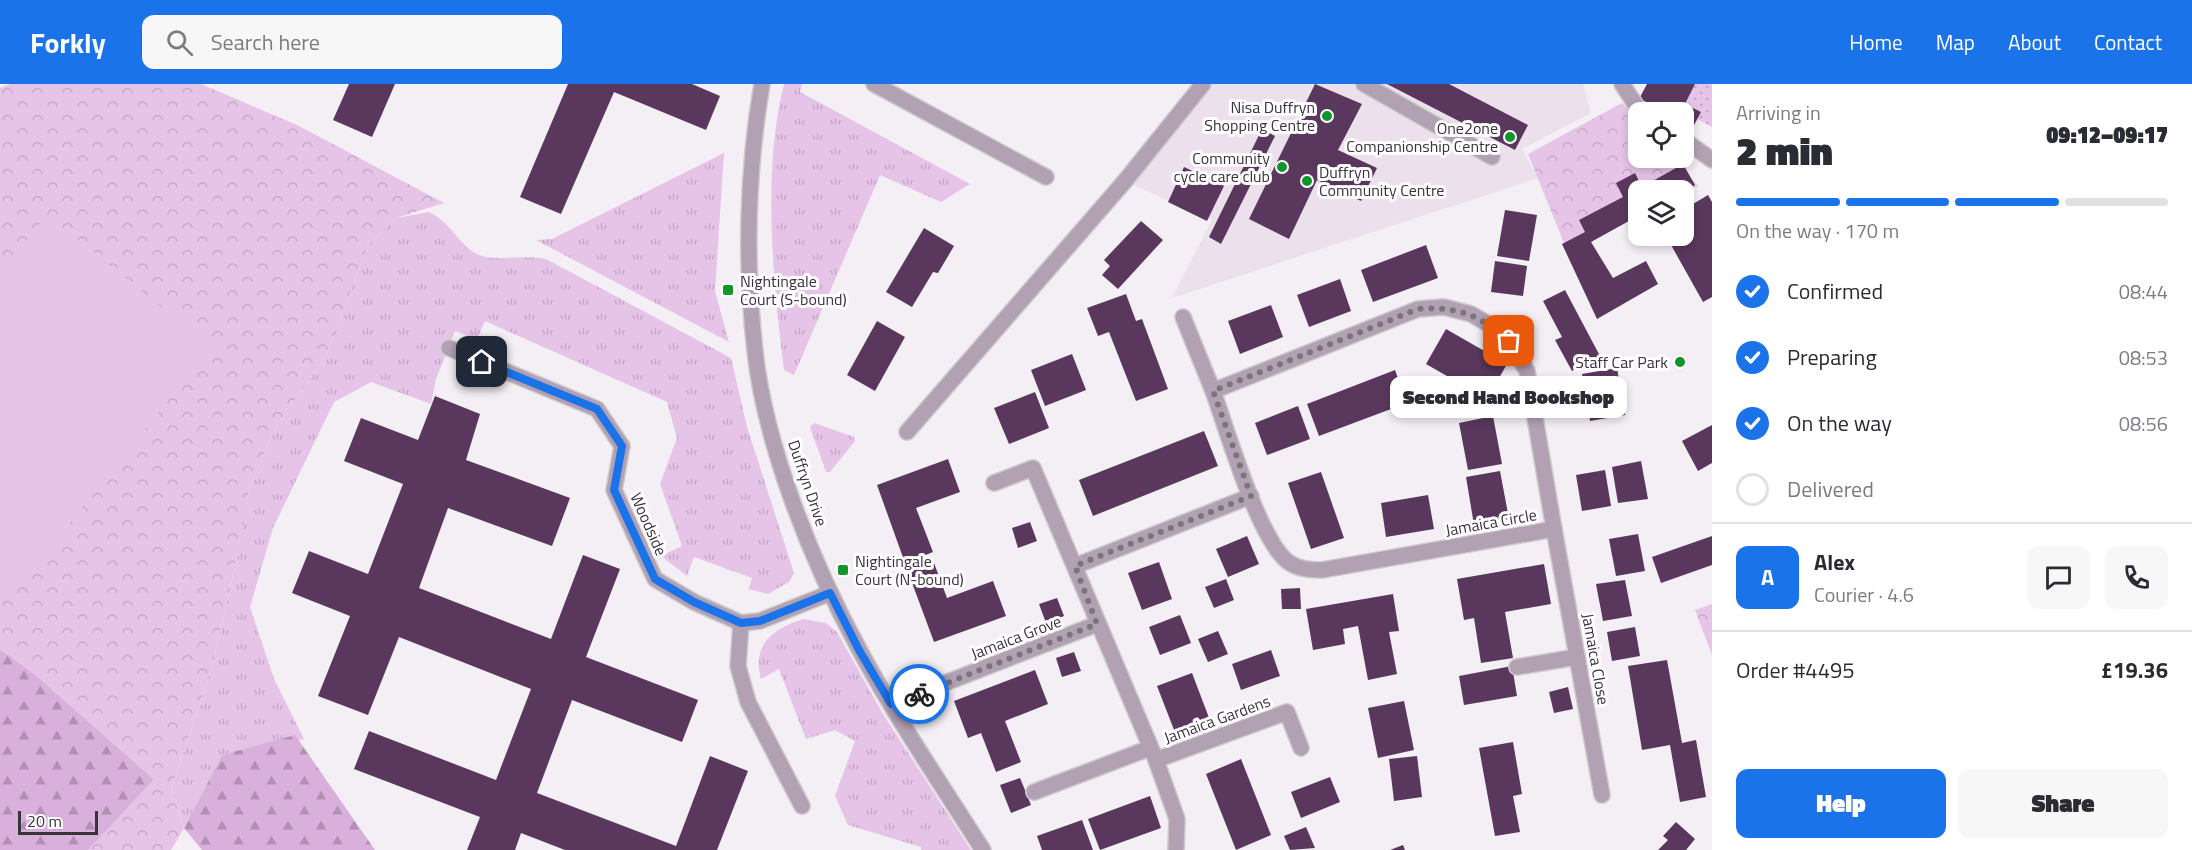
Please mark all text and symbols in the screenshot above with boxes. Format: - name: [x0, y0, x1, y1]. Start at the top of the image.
- search box: [142, 15, 562, 69]
- text: Forkly: [30, 21, 106, 64]
- text: Search here: [211, 25, 320, 59]
- icon: search: [163, 26, 196, 59]
- text: Home: [1849, 26, 1903, 58]
- text: Map: [1936, 26, 1975, 58]
- text: About: [2008, 26, 2061, 58]
- text: Contact: [2094, 26, 2162, 58]
- place label: Nisa Duffryn Shopping Centre: [1204, 95, 1315, 137]
- text: Arriving in: [1736, 97, 1821, 128]
- map controls: [1628, 102, 1694, 246]
- button: locate: [1628, 102, 1694, 168]
- marker: Nisa Duffryn Shopping Centre: [1320, 109, 1334, 123]
- place label: One2one Companionship Centre: [1346, 116, 1498, 158]
- text: 09:12–09:17: [2046, 118, 2168, 152]
- text: 2 min: [1736, 121, 1833, 180]
- marker: One2one Companionship Centre: [1503, 130, 1517, 144]
- place label: Community cycle care club: [1174, 146, 1270, 188]
- marker: Community cycle care club: [1275, 160, 1289, 174]
- place label: Duffryn Community Centre: [1319, 160, 1444, 202]
- marker: Duffryn Community Centre: [1300, 174, 1314, 188]
- button: layers: [1628, 180, 1694, 246]
- text: On the way · 170 m: [1736, 215, 1899, 246]
- place label: Nightingale Court (S-bound): [740, 269, 847, 311]
- text: Confirmed: [1787, 274, 1883, 308]
- icon: check: [1736, 275, 1769, 308]
- text: 08:44: [2119, 276, 2168, 307]
- marker: Nightingale Court (S-bound): [721, 283, 735, 297]
- pin: [1483, 315, 1534, 366]
- icon: bag: [1492, 324, 1525, 357]
- pin: [456, 336, 507, 387]
- text: Preparing: [1787, 340, 1877, 374]
- icon: check: [1736, 341, 1769, 374]
- text: 08:53: [2119, 342, 2168, 373]
- icon: home: [465, 345, 498, 378]
- place label: Staff Car Park: [1575, 350, 1668, 374]
- marker: Staff Car Park: [1673, 355, 1687, 369]
- callout: Second Hand Bookshop: [1390, 377, 1628, 419]
- text: Second Hand Bookshop: [1403, 381, 1614, 412]
- text: On the way: [1787, 406, 1892, 440]
- icon: check: [1736, 407, 1769, 440]
- text: 08:56: [2119, 408, 2168, 439]
- street label: Duffryn Drive: [782, 437, 834, 529]
- text: Delivered: [1787, 472, 1874, 506]
- street label: Woodside: [624, 489, 674, 559]
- street label: Jamaica Circle: [1443, 502, 1539, 542]
- text: Alex: [1814, 545, 1855, 579]
- button: chat: [2027, 546, 2090, 609]
- button: phone: [2105, 546, 2168, 609]
- place label: Nightingale Court (N-bound): [855, 549, 964, 591]
- text: A: [1761, 560, 1774, 594]
- marker: Nightingale Court (N-bound): [836, 563, 850, 577]
- text: Courier · 4.6: [1814, 579, 1914, 610]
- street label: Jamaica Grove: [967, 609, 1065, 665]
- street label: Jamaica Close: [1576, 611, 1616, 707]
- text: Order #4495: [1736, 653, 1855, 687]
- text: £19.36: [2101, 653, 2168, 687]
- courier: [889, 664, 949, 724]
- icon: bike: [903, 678, 936, 711]
- street label: Jamaica Gardens: [1160, 689, 1274, 749]
- button: Help: [1736, 769, 1946, 838]
- button: Share: [1958, 769, 2168, 838]
- scale bar: [18, 808, 98, 836]
- text: 20 m: [27, 809, 62, 833]

